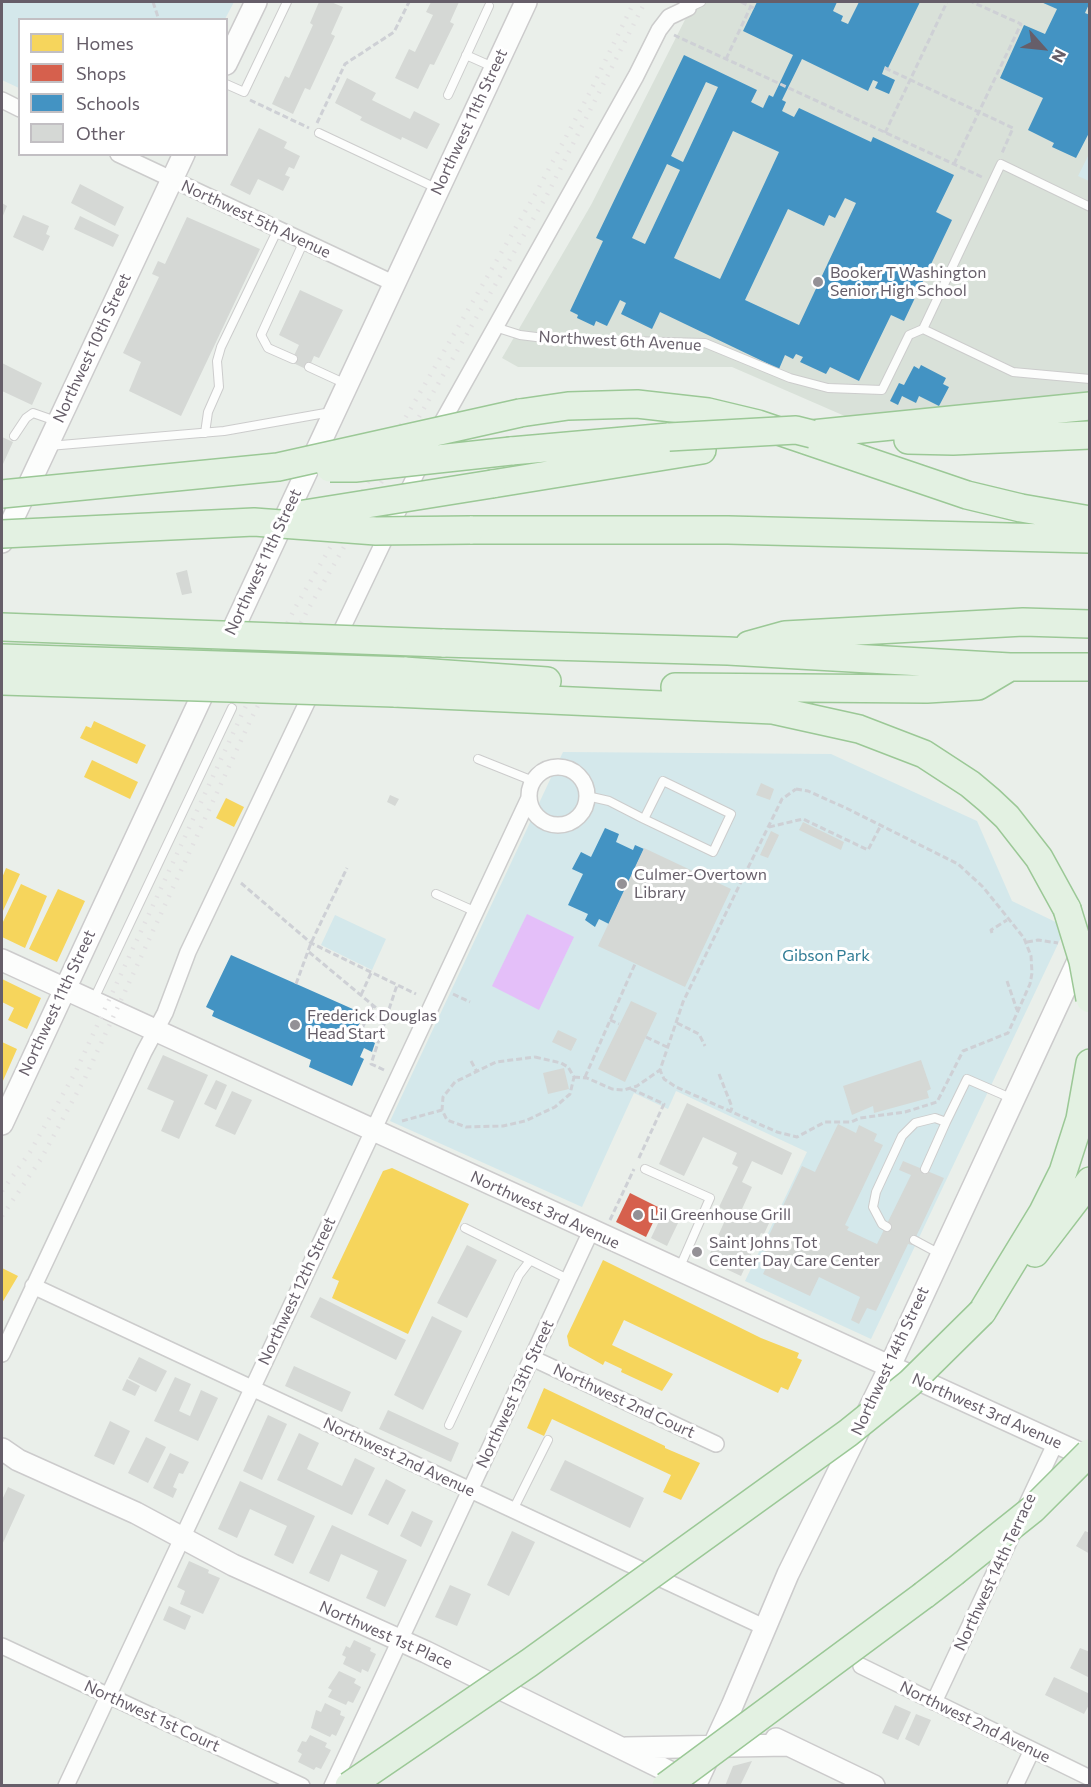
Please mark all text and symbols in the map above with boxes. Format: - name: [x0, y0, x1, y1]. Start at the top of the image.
- legend: [18, 18, 228, 156]
- north arrow: [1013, 18, 1073, 78]
- text: Homes: [76, 32, 134, 54]
- street label: Northwest 11th Street: [427, 46, 511, 198]
- text: N: [1048, 47, 1071, 66]
- text: Shops: [76, 62, 126, 84]
- text: Schools: [76, 92, 140, 114]
- text: Other: [76, 122, 125, 144]
- street label: Northwest 5th Avenue: [178, 176, 334, 262]
- place label: Booker T Washington Senior High School: [830, 263, 986, 301]
- street label: Northwest 10th Street: [49, 270, 135, 426]
- marker: Booker T Washington Senior High School: [811, 275, 825, 289]
- street label: Northwest 6th Avenue: [538, 327, 702, 355]
- street label: Northwest 11th Street: [221, 486, 305, 638]
- place label: Culmer-Overtown Library: [634, 865, 767, 903]
- marker: Culmer-Overtown Library: [615, 877, 629, 891]
- street label: Northwest 11th Street: [15, 927, 99, 1079]
- park label: Gibson Park: [782, 946, 870, 966]
- place label: Frederick Douglas Head Start: [307, 1006, 437, 1044]
- marker: Frederick Douglas Head Start: [288, 1018, 302, 1032]
- street label: Northwest 3rd Avenue: [467, 1167, 623, 1253]
- place label: Lil Greenhouse Grill: [650, 1205, 791, 1225]
- marker: Lil Greenhouse Grill: [631, 1208, 645, 1222]
- street label: Northwest 12th Street: [254, 1214, 340, 1368]
- place label: Saint Johns Tot Center Day Care Center: [709, 1233, 880, 1271]
- marker: Saint Johns Tot Center Day Care Center: [690, 1245, 704, 1259]
- street label: Northwest 14th Street: [847, 1284, 933, 1438]
- street label: Northwest 13th Street: [472, 1317, 558, 1471]
- street label: Northwest 2nd Court: [550, 1360, 698, 1442]
- street label: Northwest 3rd Avenue: [909, 1369, 1065, 1453]
- street label: Northwest 2nd Avenue: [320, 1413, 478, 1501]
- street label: Northwest 14th Terrace: [950, 1490, 1040, 1654]
- street label: Northwest 1st Place: [316, 1597, 456, 1673]
- street label: Northwest 1st Court: [81, 1676, 223, 1756]
- street label: Northwest 2nd Avenue: [897, 1677, 1053, 1767]

